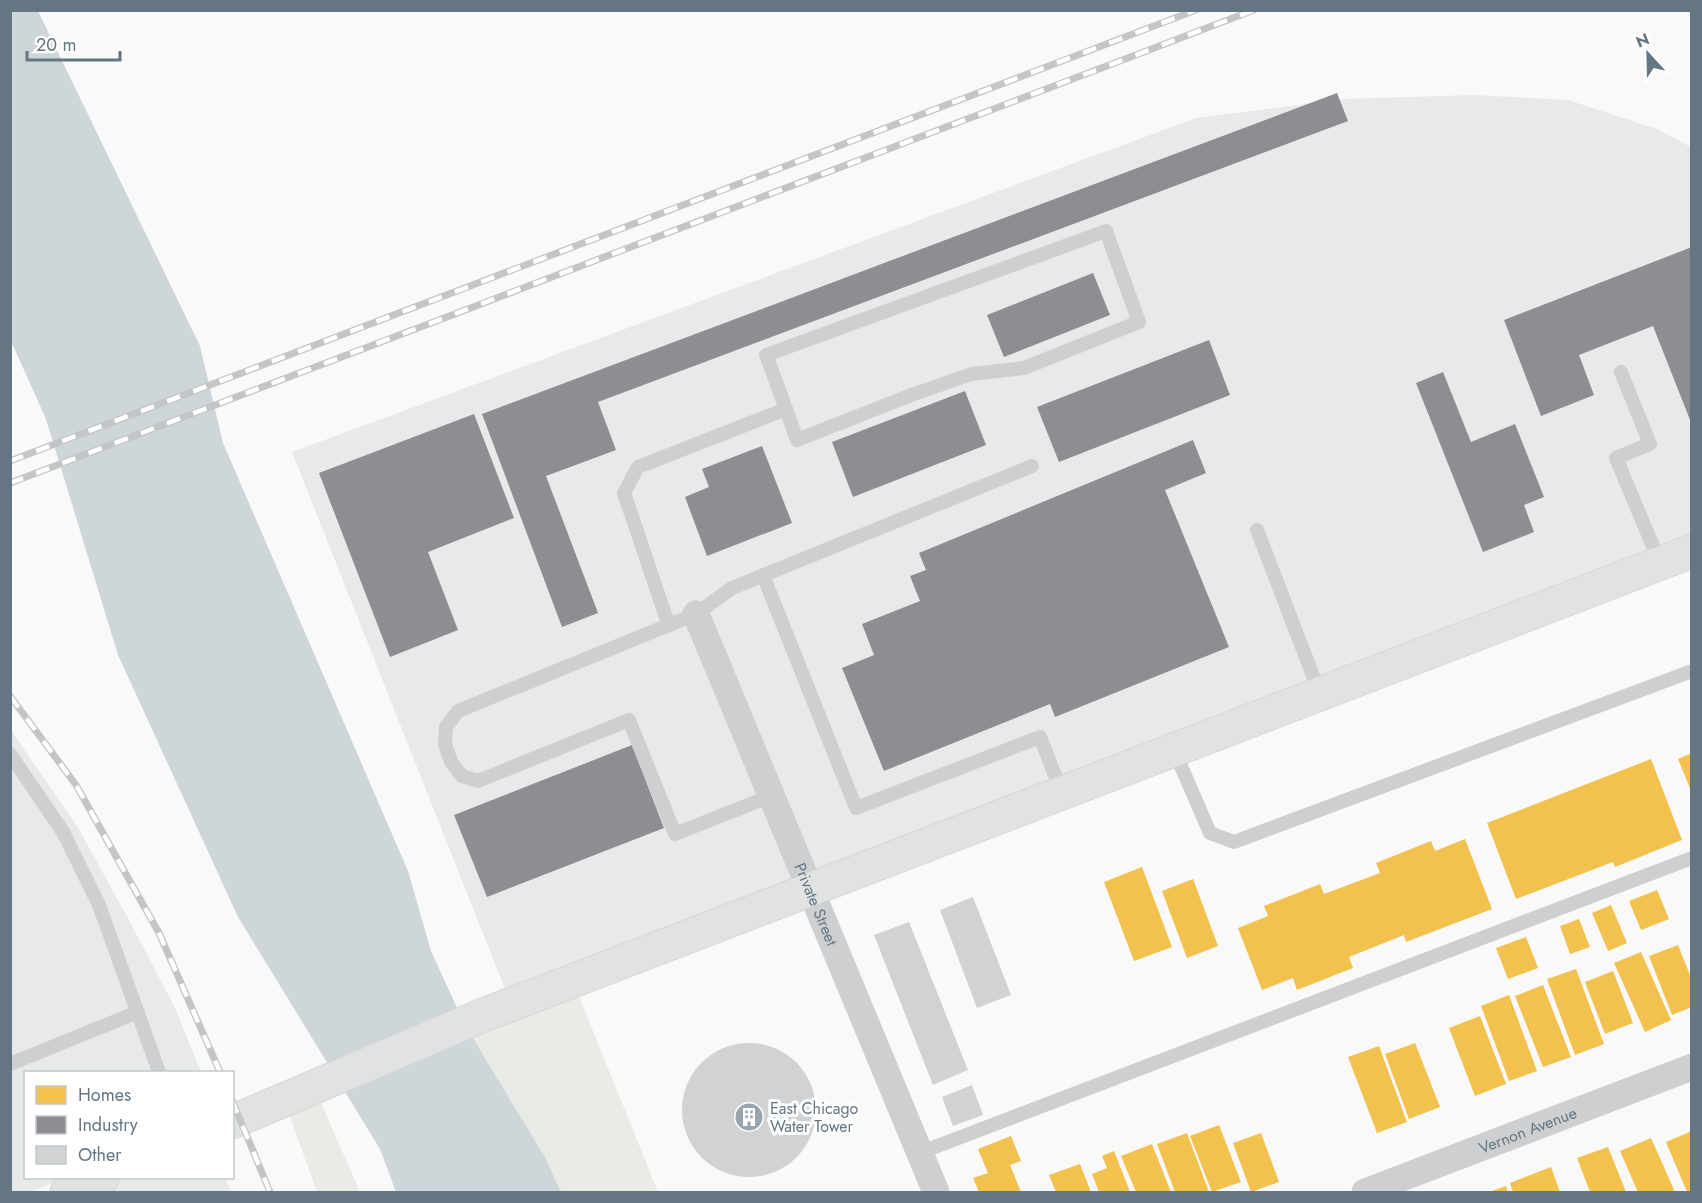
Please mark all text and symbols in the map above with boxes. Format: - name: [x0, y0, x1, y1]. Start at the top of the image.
- scale bar: [27, 24, 120, 62]
- north arrow: [1618, 24, 1678, 84]
- text: N: [1632, 28, 1653, 54]
- text: 20 m: [36, 32, 76, 58]
- street label: Private Street: [788, 859, 844, 949]
- legend: [24, 1071, 234, 1179]
- text: Homes: [78, 1082, 131, 1108]
- place label: East Chicago Water Tower: [770, 1097, 859, 1138]
- building icon: East Chicago Water Tower: [733, 1101, 765, 1133]
- street label: Vernon Avenue: [1475, 1101, 1580, 1160]
- text: Industry: [78, 1112, 138, 1138]
- text: Other: [78, 1142, 122, 1168]

